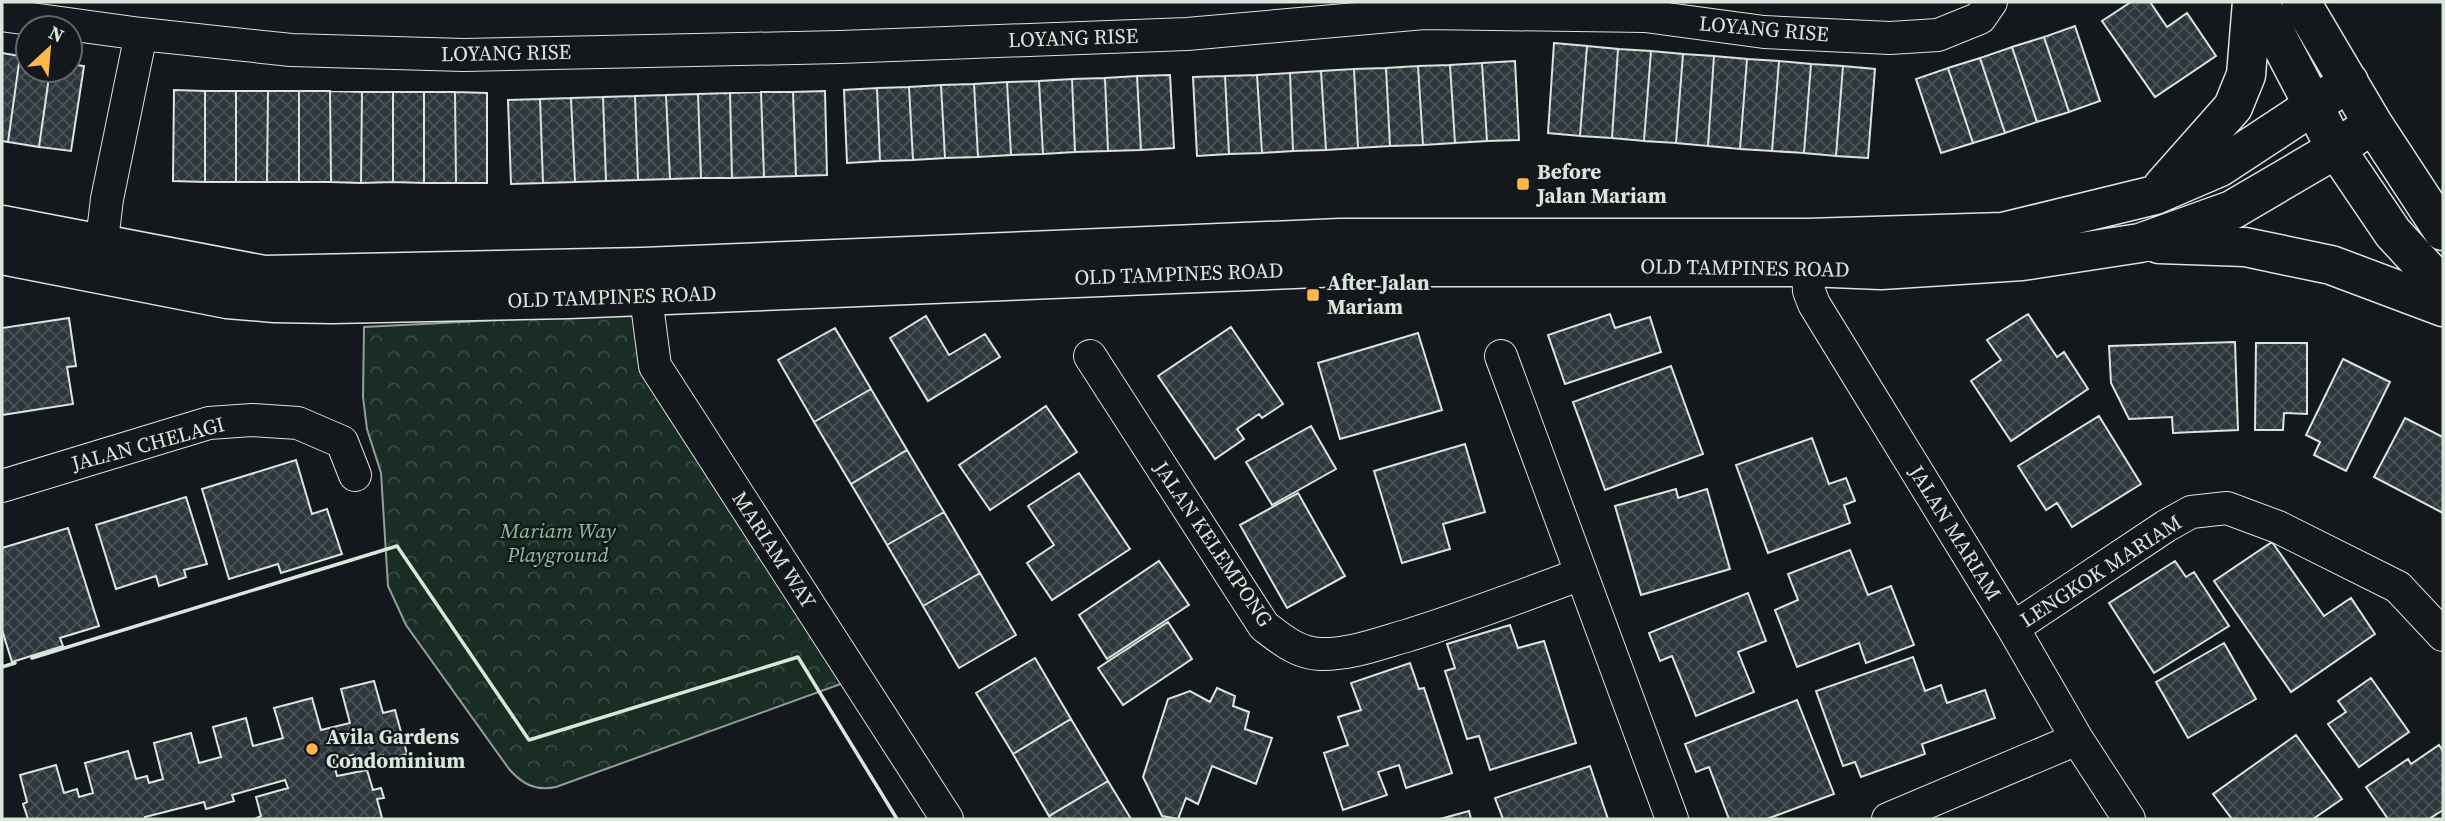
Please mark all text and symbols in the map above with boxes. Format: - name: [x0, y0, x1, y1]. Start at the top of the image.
- street label: LOYANG RISE: [1698, 8, 1830, 49]
- north arrow: [14, 14, 84, 84]
- text: N: [45, 19, 69, 49]
- street label: LOYANG RISE: [1007, 21, 1139, 54]
- street label: LOYANG RISE: [441, 37, 571, 68]
- place label: Before Jalan Mariam: [1535, 157, 1667, 210]
- marker: Before Jalan Mariam: [1515, 176, 1531, 192]
- street label: OLD TAMPINES ROAD: [1640, 251, 1850, 284]
- street label: OLD TAMPINES ROAD: [1074, 255, 1284, 292]
- place label: After Jalan Mariam: [1327, 268, 1430, 321]
- street label: OLD TAMPINES ROAD: [507, 278, 717, 315]
- marker: After Jalan Mariam: [1305, 287, 1321, 303]
- street label: JALAN CHELAGI: [67, 409, 228, 478]
- street label: JALAN KELEMPONG: [1147, 454, 1280, 632]
- street label: JALAN MARIAM: [1902, 459, 2009, 606]
- street label: MARIAM WAY: [726, 486, 824, 615]
- street label: LENGKOK MARIAM: [2014, 507, 2187, 634]
- park label: Mariam Way Playground: [499, 516, 617, 569]
- place label: Avila Gardens Condominium: [326, 722, 465, 775]
- marker: Avila Gardens Condominium: [304, 741, 320, 757]

